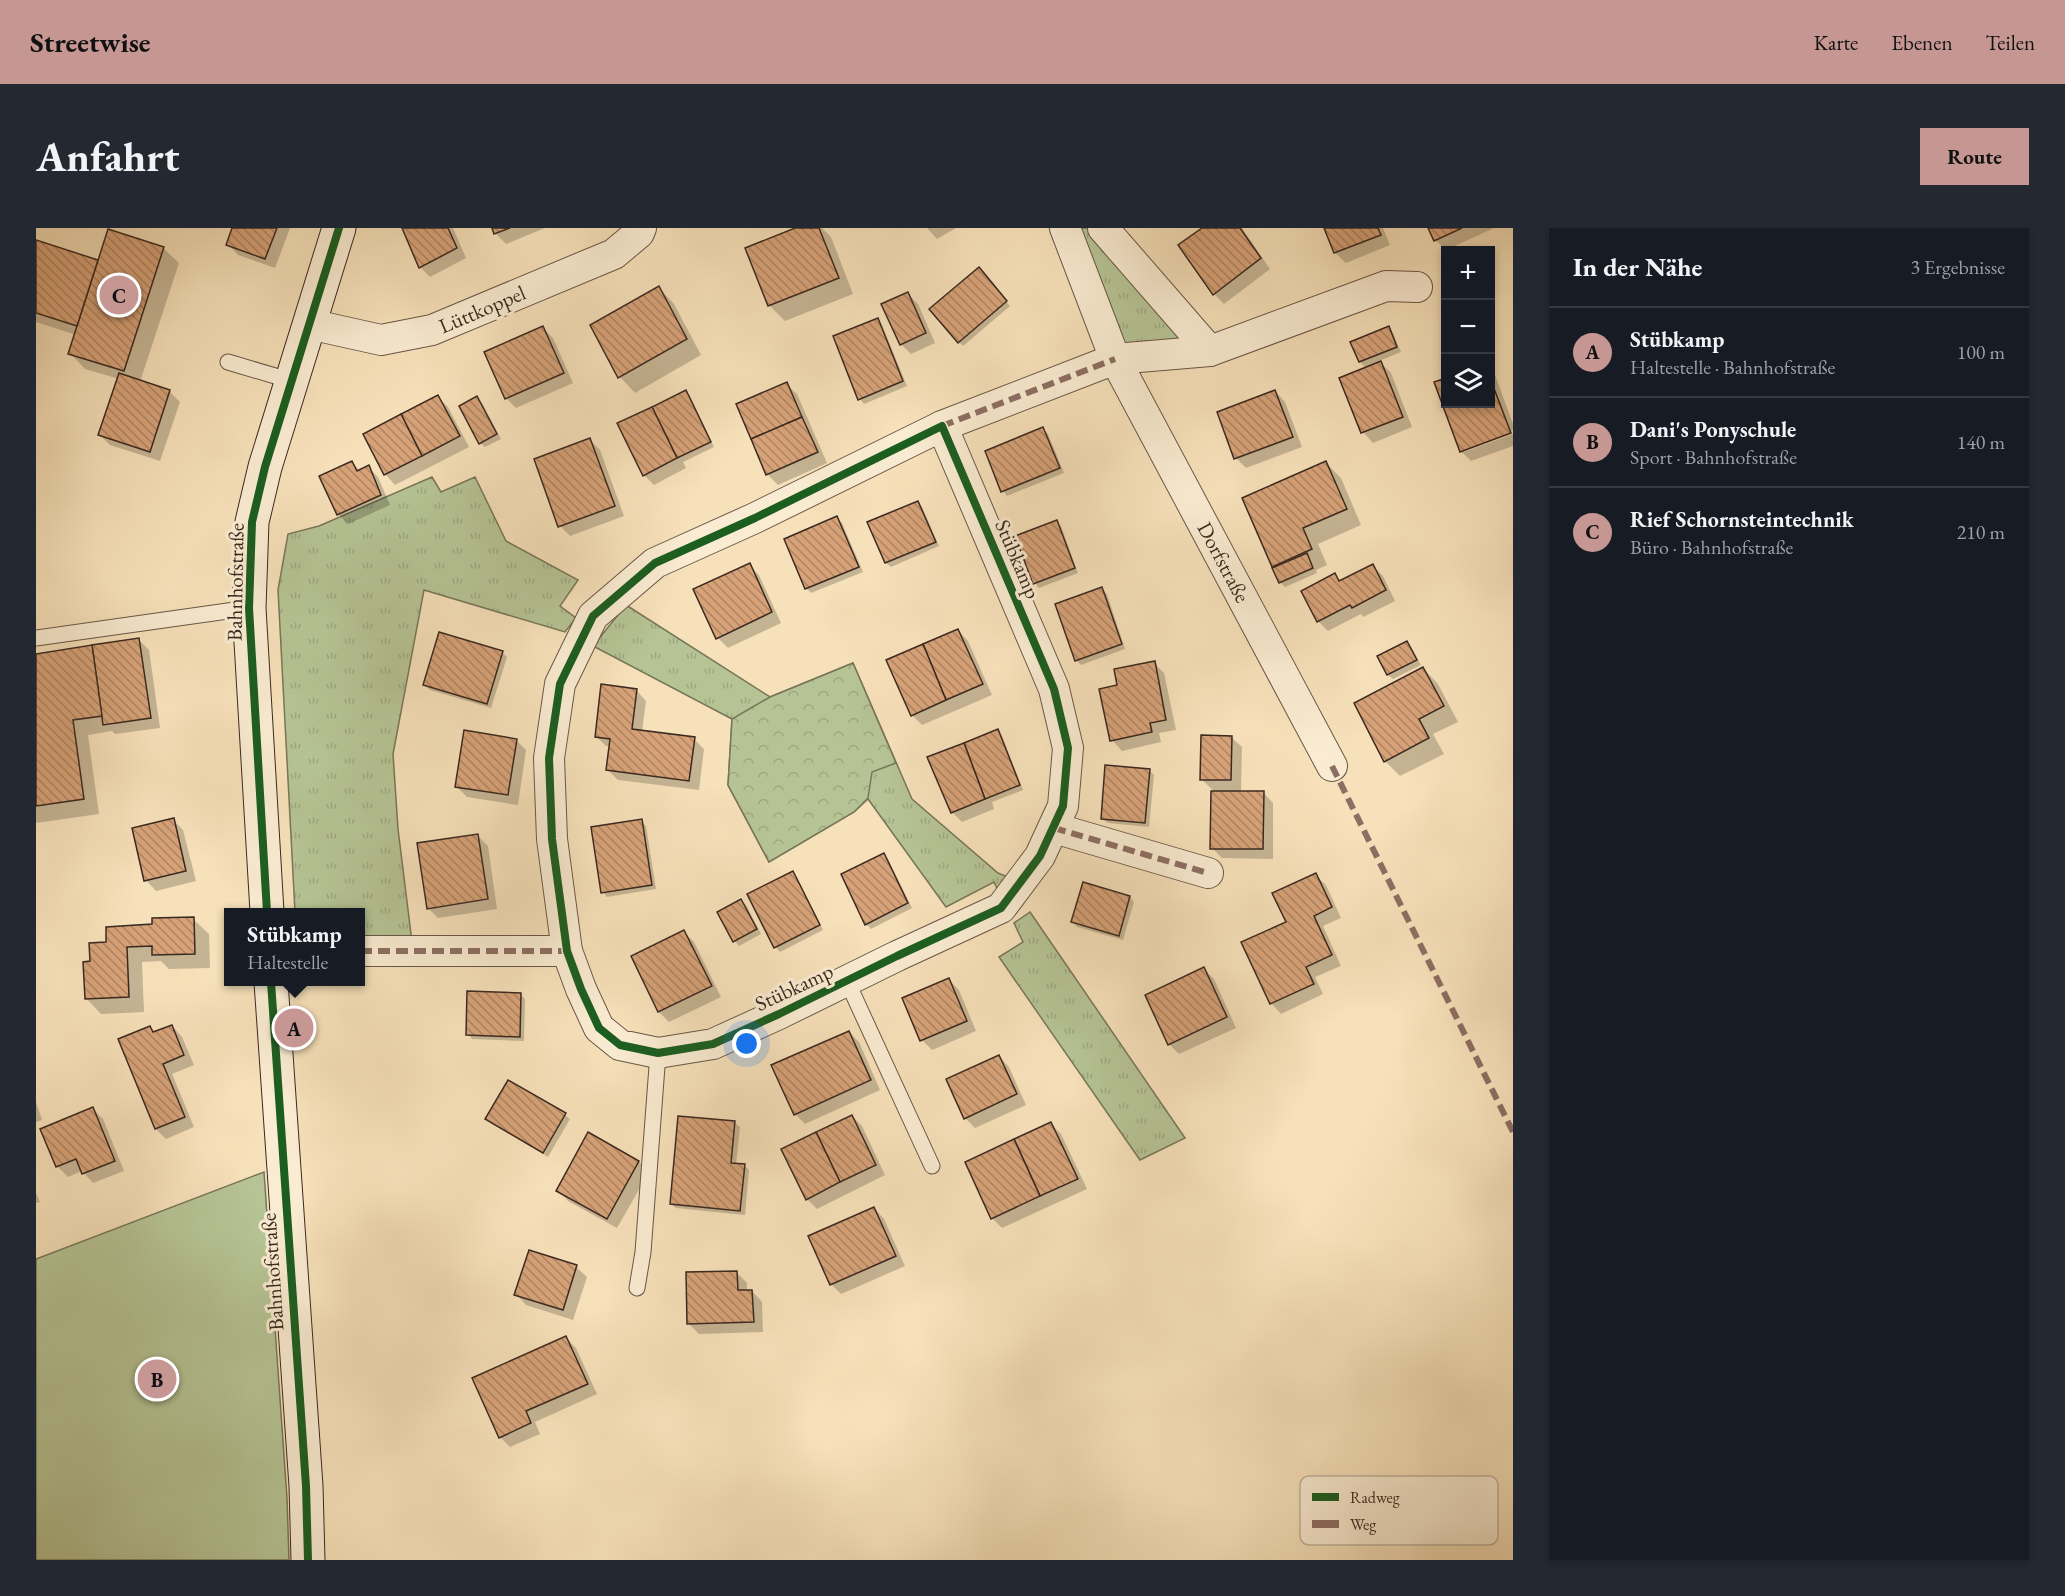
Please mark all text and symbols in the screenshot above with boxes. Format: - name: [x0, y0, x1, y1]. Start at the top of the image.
- text: Streetwise: [30, 24, 150, 60]
- text: Karte: [1814, 29, 1858, 56]
- text: Ebenen: [1891, 29, 1952, 56]
- text: Teilen: [1985, 29, 2035, 56]
- button: Route: [1920, 128, 2029, 185]
- text: Anfahrt: [36, 129, 179, 184]
- map controls: [1441, 246, 1495, 408]
- button: +: [1441, 246, 1495, 300]
- text: In der Nähe: [1573, 250, 1702, 284]
- text: 3 Ergebnisse: [1910, 254, 2005, 280]
- pin: C: [100, 272, 139, 318]
- street label: Lüttkoppel: [434, 279, 530, 339]
- button: −: [1441, 300, 1495, 354]
- text: Stübkamp: [1630, 325, 1724, 354]
- text: A: [1585, 339, 1600, 365]
- text: 100 m: [1957, 339, 2005, 365]
- button: layers: [1441, 354, 1495, 408]
- text: Haltestelle · Bahnhofstraße: [1630, 354, 1835, 380]
- text: Dani's Ponyschule: [1630, 415, 1796, 444]
- text: B: [1586, 429, 1599, 455]
- text: 140 m: [1957, 429, 2005, 455]
- text: Sport · Bahnhofstraße: [1630, 444, 1797, 470]
- text: Rief Schornsteintechnik: [1630, 505, 1854, 534]
- street label: Stübkamp: [989, 515, 1047, 603]
- street label: Dorfstraße: [1192, 517, 1256, 607]
- text: C: [1585, 519, 1600, 545]
- text: 210 m: [1957, 519, 2005, 545]
- street label: Bahnhofstraße: [220, 523, 250, 641]
- text: Büro · Bahnhofstraße: [1630, 534, 1793, 560]
- popup: [224, 908, 365, 986]
- text: Stübkamp: [247, 920, 342, 949]
- text: Haltestelle: [247, 949, 328, 975]
- street label: Stübkamp: [750, 957, 838, 1017]
- pin: A: [274, 1006, 314, 1050]
- your location: [732, 1029, 761, 1058]
- street label: Bahnhofstraße: [254, 1212, 290, 1332]
- pin: B: [138, 1356, 176, 1402]
- legend: [1300, 1476, 1498, 1545]
- text: Radweg: [1350, 1487, 1401, 1508]
- text: Weg: [1350, 1514, 1377, 1535]

